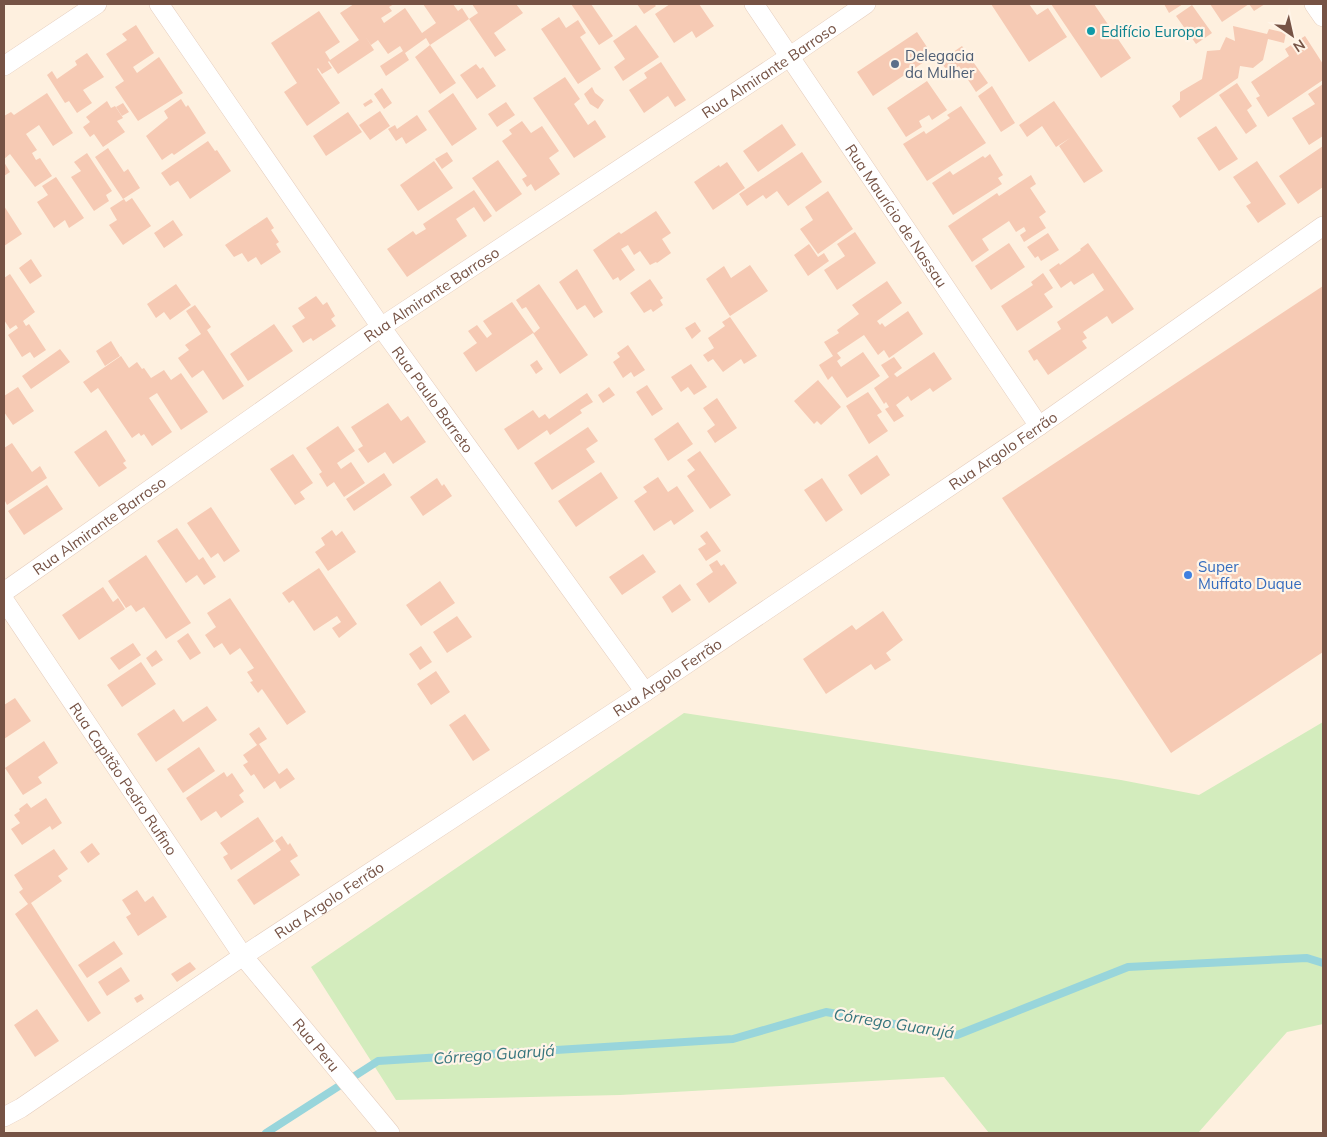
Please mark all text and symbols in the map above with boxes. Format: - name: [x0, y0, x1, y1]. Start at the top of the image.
- north arrow: [1267, 10, 1317, 60]
- street label: Rua Almirante Barroso: [698, 18, 840, 122]
- place label: Edifício Europa: [1101, 22, 1204, 41]
- marker: Edifício Europa: [1085, 25, 1097, 37]
- text: N: [1290, 35, 1309, 56]
- place label: Delegacia da Mulher: [905, 46, 975, 82]
- marker: Delegacia da Mulher: [889, 58, 901, 70]
- street label: Rua Maurício de Nassau: [842, 140, 952, 291]
- street label: Rua Almirante Barroso: [360, 242, 502, 346]
- street label: Rua Paulo Barreto: [388, 342, 478, 456]
- street label: Rua Argolo Ferrão: [945, 407, 1061, 494]
- street label: Rua Almirante Barroso: [29, 472, 169, 579]
- place label: Super Muffato Duque: [1198, 557, 1302, 593]
- marker: Super Muffato Duque: [1182, 569, 1194, 581]
- street label: Rua Argolo Ferrão: [609, 634, 725, 720]
- street label: Rua Capitão Pedro Rufino: [66, 699, 182, 858]
- street label: Rua Argolo Ferrão: [271, 857, 387, 942]
- water label: Córrego Guarujá: [832, 1004, 956, 1042]
- street label: Rua Peru: [289, 1014, 344, 1075]
- water label: Córrego Guarujá: [433, 1040, 556, 1068]

